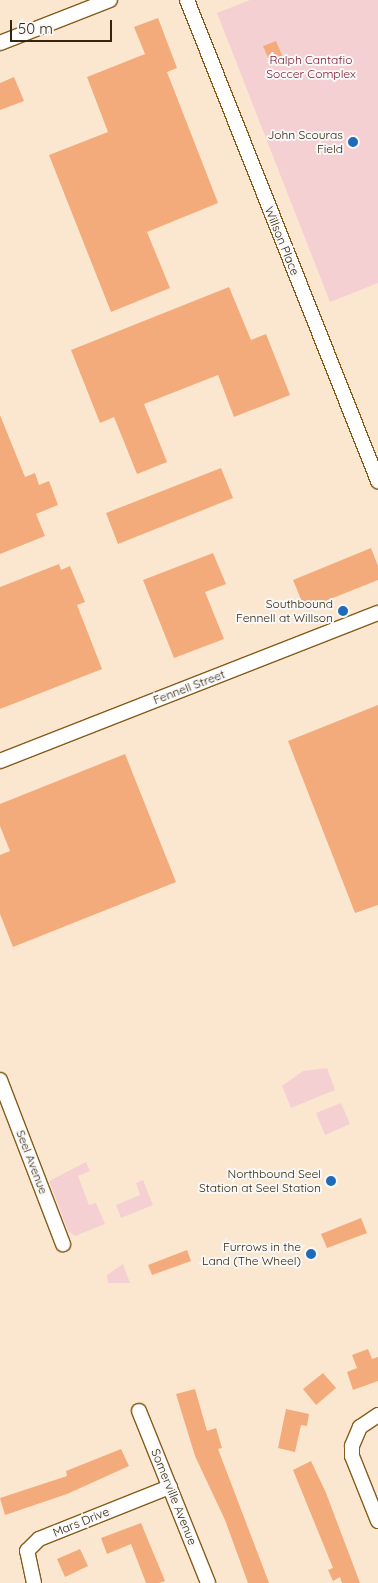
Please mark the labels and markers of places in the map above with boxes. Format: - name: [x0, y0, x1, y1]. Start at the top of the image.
- place label: John Scouras Field: [267, 128, 343, 156]
- marker: John Scouras Field: [347, 136, 359, 148]
- place label: Southbound Fennell at Willson: [236, 597, 333, 625]
- marker: Southbound Fennell at Willson: [337, 605, 349, 617]
- place label: Northbound Seel Station at Seel Station: [199, 1167, 321, 1195]
- marker: Northbound Seel Station at Seel Station: [325, 1175, 337, 1187]
- place label: Furrows in the Land (The Wheel): [202, 1240, 301, 1268]
- marker: Furrows in the Land (The Wheel): [305, 1248, 317, 1260]

